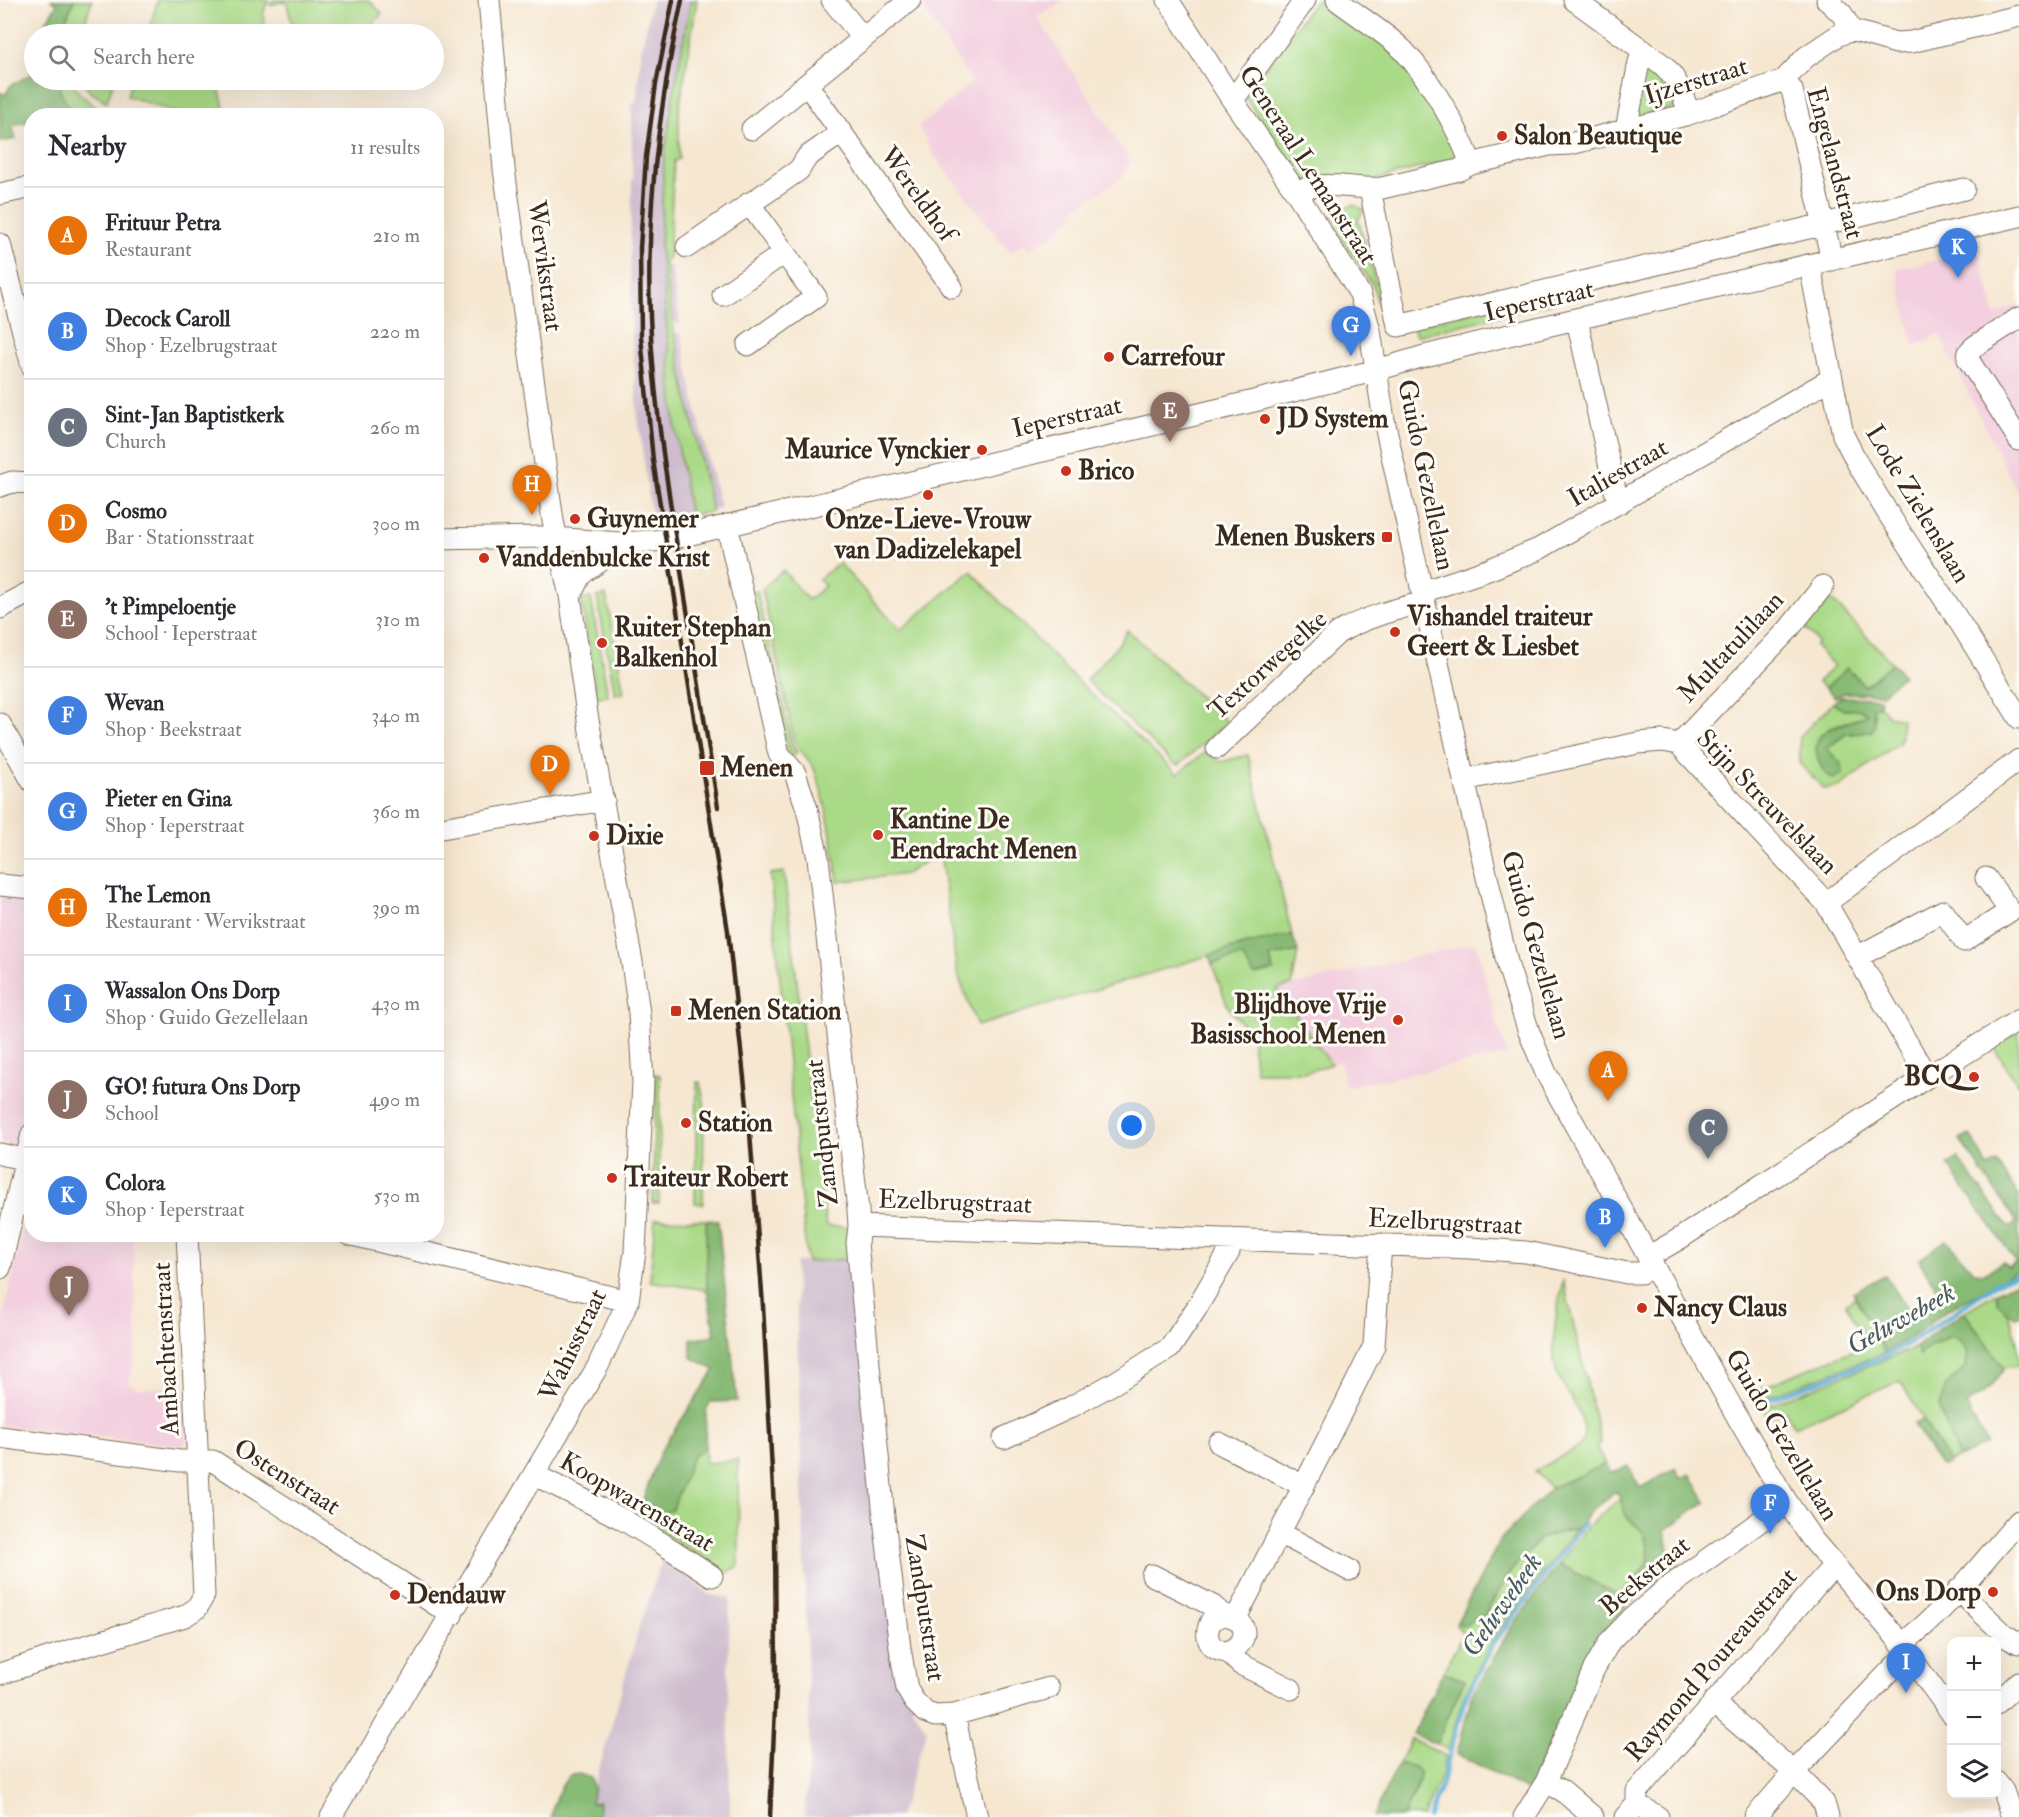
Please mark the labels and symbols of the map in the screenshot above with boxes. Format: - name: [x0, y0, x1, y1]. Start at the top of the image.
- street label: Ijzerstraat: [1640, 50, 1752, 112]
- street label: Generaal Lemanstraat: [1232, 59, 1384, 271]
- street label: Engelandstraat: [1799, 83, 1871, 243]
- place label: Salon Beautique: [1514, 120, 1682, 153]
- marker: Salon Beautique: [1495, 129, 1509, 143]
- street label: Wereldhof: [872, 140, 965, 251]
- street label: Wervikstraat: [520, 197, 570, 334]
- pin: K: [1938, 228, 1978, 278]
- street label: Ieperstraat: [1481, 273, 1597, 330]
- pin: G: [1332, 306, 1370, 356]
- place label: Carrefour: [1121, 341, 1225, 373]
- marker: Carrefour: [1102, 350, 1116, 364]
- street label: Guido Gezellelaan: [1390, 377, 1462, 573]
- street label: Ieperstraat: [1009, 389, 1125, 446]
- pin: E: [1150, 392, 1190, 442]
- place label: JD System: [1275, 403, 1389, 436]
- marker: JD System: [1258, 412, 1272, 426]
- street label: Lode Zielenslaan: [1858, 419, 1978, 589]
- street label: Italiestraat: [1562, 432, 1674, 514]
- place label: Maurice Vynckier: [784, 434, 970, 467]
- marker: Maurice Vynckier: [975, 443, 989, 457]
- place label: Brico: [1078, 455, 1135, 487]
- marker: Brico: [1059, 464, 1073, 478]
- pin: H: [512, 466, 552, 515]
- marker: Onze-Lieve-Vrouw van Dadizelekapel: [921, 488, 935, 502]
- place label: Guynemer: [587, 503, 699, 536]
- place label: Onze-Lieve-Vrouw van Dadizelekapel: [825, 504, 1032, 567]
- marker: Guynemer: [568, 512, 582, 526]
- place label: Menen Buskers: [1214, 521, 1375, 553]
- marker: Menen Buskers: [1380, 530, 1394, 544]
- place label: Vanddenbulcke Krist: [495, 542, 710, 574]
- marker: Vanddenbulcke Krist: [477, 551, 491, 565]
- street label: Multatulilaan: [1671, 585, 1791, 709]
- place label: Vishandel traiteur Geert & Liesbet: [1406, 601, 1593, 663]
- street label: Textorwegelke: [1202, 603, 1334, 727]
- place label: Ruiter Stephan Balkenhol: [614, 612, 772, 674]
- marker: Vishandel traiteur Geert & Liesbet: [1388, 625, 1402, 639]
- marker: Ruiter Stephan Balkenhol: [595, 636, 609, 650]
- street label: Stijn Streuvelslaan: [1689, 722, 1845, 882]
- pin: D: [530, 746, 570, 795]
- place label: Menen: [719, 752, 794, 784]
- marker: Menen: [698, 759, 716, 777]
- place label: Kantine De Eendracht Menen: [890, 804, 1078, 866]
- place label: Dixie: [606, 820, 663, 852]
- marker: Kantine De Eendracht Menen: [871, 828, 885, 842]
- marker: Dixie: [587, 829, 601, 843]
- street label: Guido Gezellelaan: [1494, 847, 1578, 1043]
- place label: Blijdhove Vrije Basisschool Menen: [1190, 989, 1387, 1051]
- place label: Menen Station: [687, 995, 842, 1027]
- marker: Menen Station: [669, 1004, 683, 1018]
- marker: Blijdhove Vrije Basisschool Menen: [1391, 1013, 1405, 1027]
- pin: A: [1588, 1052, 1628, 1101]
- street label: Zandputstraat: [798, 1058, 847, 1208]
- place label: BCQ: [1904, 1061, 1979, 1093]
- marker: BCQ: [1967, 1070, 1981, 1084]
- place label: Station: [698, 1107, 773, 1139]
- pin: C: [1688, 1110, 1728, 1159]
- your location: [1117, 1111, 1146, 1140]
- marker: Station: [679, 1116, 693, 1130]
- place label: Traiteur Robert: [623, 1162, 789, 1194]
- marker: Traiteur Robert: [605, 1171, 619, 1185]
- street label: Ezelbrugstraat: [877, 1183, 1033, 1221]
- pin: B: [1586, 1198, 1624, 1248]
- street label: Ezelbrugstraat: [1367, 1202, 1523, 1242]
- street label: Ambachtenstraat: [145, 1262, 187, 1437]
- pin: J: [50, 1266, 88, 1316]
- water label: Geluwebeek: [1841, 1276, 1961, 1362]
- street label: Wahisstraat: [532, 1284, 614, 1407]
- place label: Nancy Claus: [1653, 1292, 1787, 1325]
- marker: Nancy Claus: [1635, 1301, 1649, 1315]
- street label: Guido Gezellelaan: [1718, 1343, 1846, 1527]
- street label: Ostenstraat: [228, 1432, 346, 1522]
- street label: Koopwarenstraat: [554, 1445, 720, 1560]
- pin: F: [1750, 1484, 1790, 1534]
- street label: Beekstraat: [1593, 1529, 1697, 1623]
- street label: Zandputstraat: [897, 1532, 952, 1684]
- water label: Geluwebeek: [1455, 1547, 1549, 1663]
- street label: Raymond Poureaustraat: [1618, 1561, 1804, 1769]
- place label: Ons Dorp: [1876, 1576, 1981, 1609]
- place label: Dendauw: [407, 1579, 506, 1611]
- marker: Ons Dorp: [1986, 1585, 2000, 1599]
- marker: Dendauw: [388, 1588, 402, 1602]
- pin: I: [1886, 1644, 1926, 1693]

